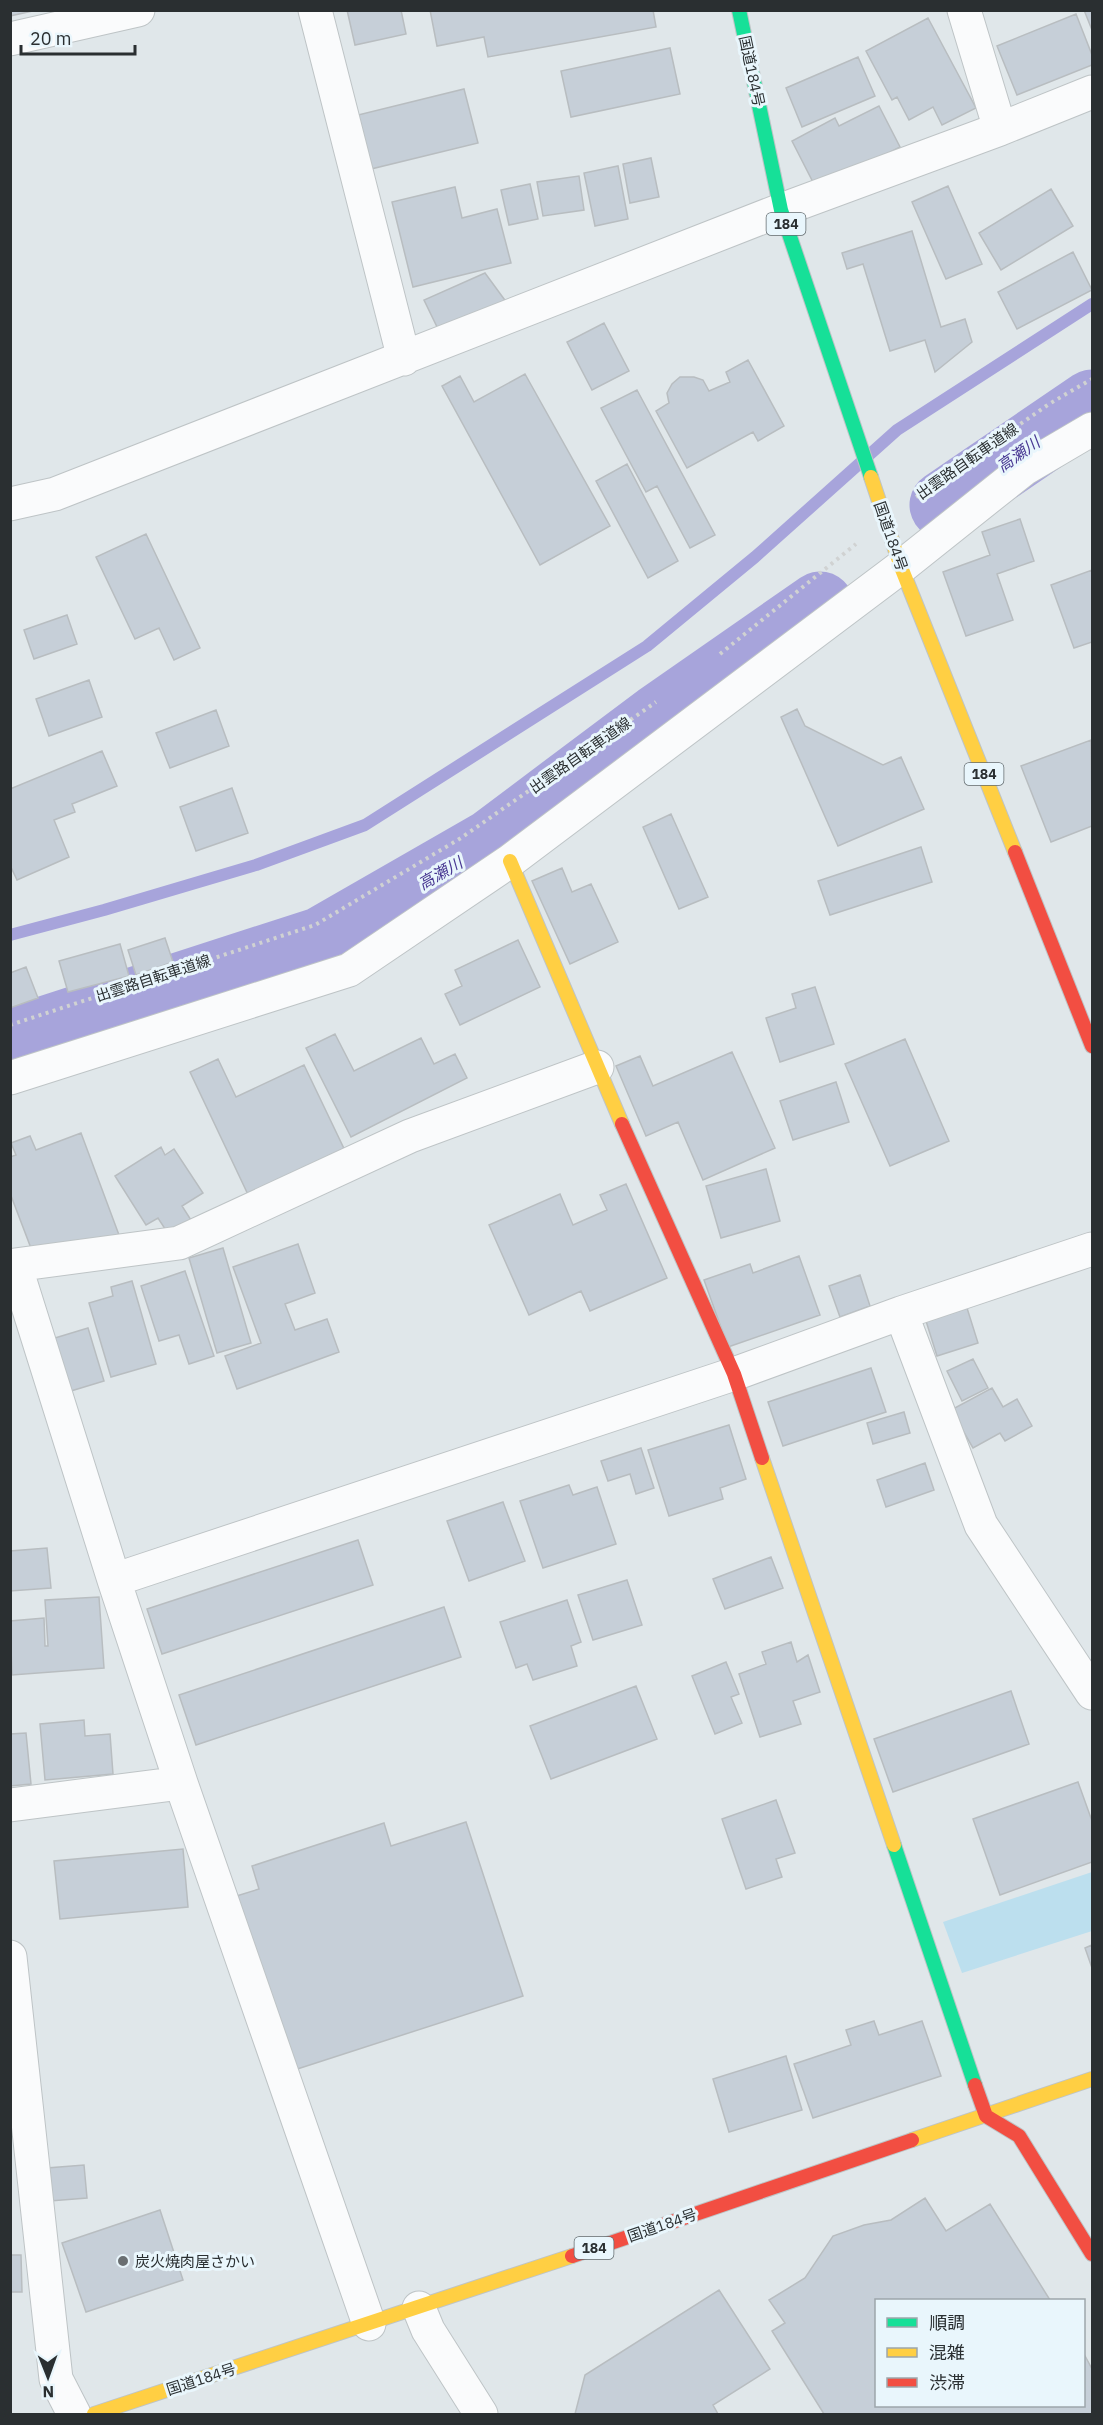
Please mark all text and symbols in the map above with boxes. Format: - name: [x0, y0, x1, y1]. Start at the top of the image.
- scale bar: [21, 18, 135, 56]
- text: 20 m: [30, 27, 72, 50]
- street label: 国道184号: [735, 34, 769, 108]
- road number: 184: [766, 213, 806, 235]
- street label: 出雲路自転車道線: [912, 419, 1022, 503]
- water label: 高瀬川: [993, 431, 1045, 476]
- street label: 国道184号: [870, 499, 912, 573]
- street label: 出雲路自転車道線: [525, 713, 635, 797]
- road number: 184: [964, 763, 1004, 785]
- water label: 高瀬川: [414, 851, 468, 894]
- street label: 出雲路自転車道線: [93, 950, 213, 1006]
- street label: 国道184号: [625, 2204, 699, 2246]
- road number: 184: [574, 2237, 614, 2259]
- place label: 炭火焼肉屋さかい: [135, 2252, 255, 2271]
- marker: 炭火焼肉屋さかい: [116, 2254, 130, 2268]
- legend: [875, 2299, 1085, 2407]
- text: 順調: [929, 2311, 965, 2334]
- text: 混雑: [929, 2341, 965, 2364]
- north arrow: [18, 2347, 78, 2407]
- street label: 国道184号: [164, 2359, 238, 2399]
- text: 渋滞: [929, 2371, 965, 2394]
- text: N: [42, 2382, 54, 2402]

